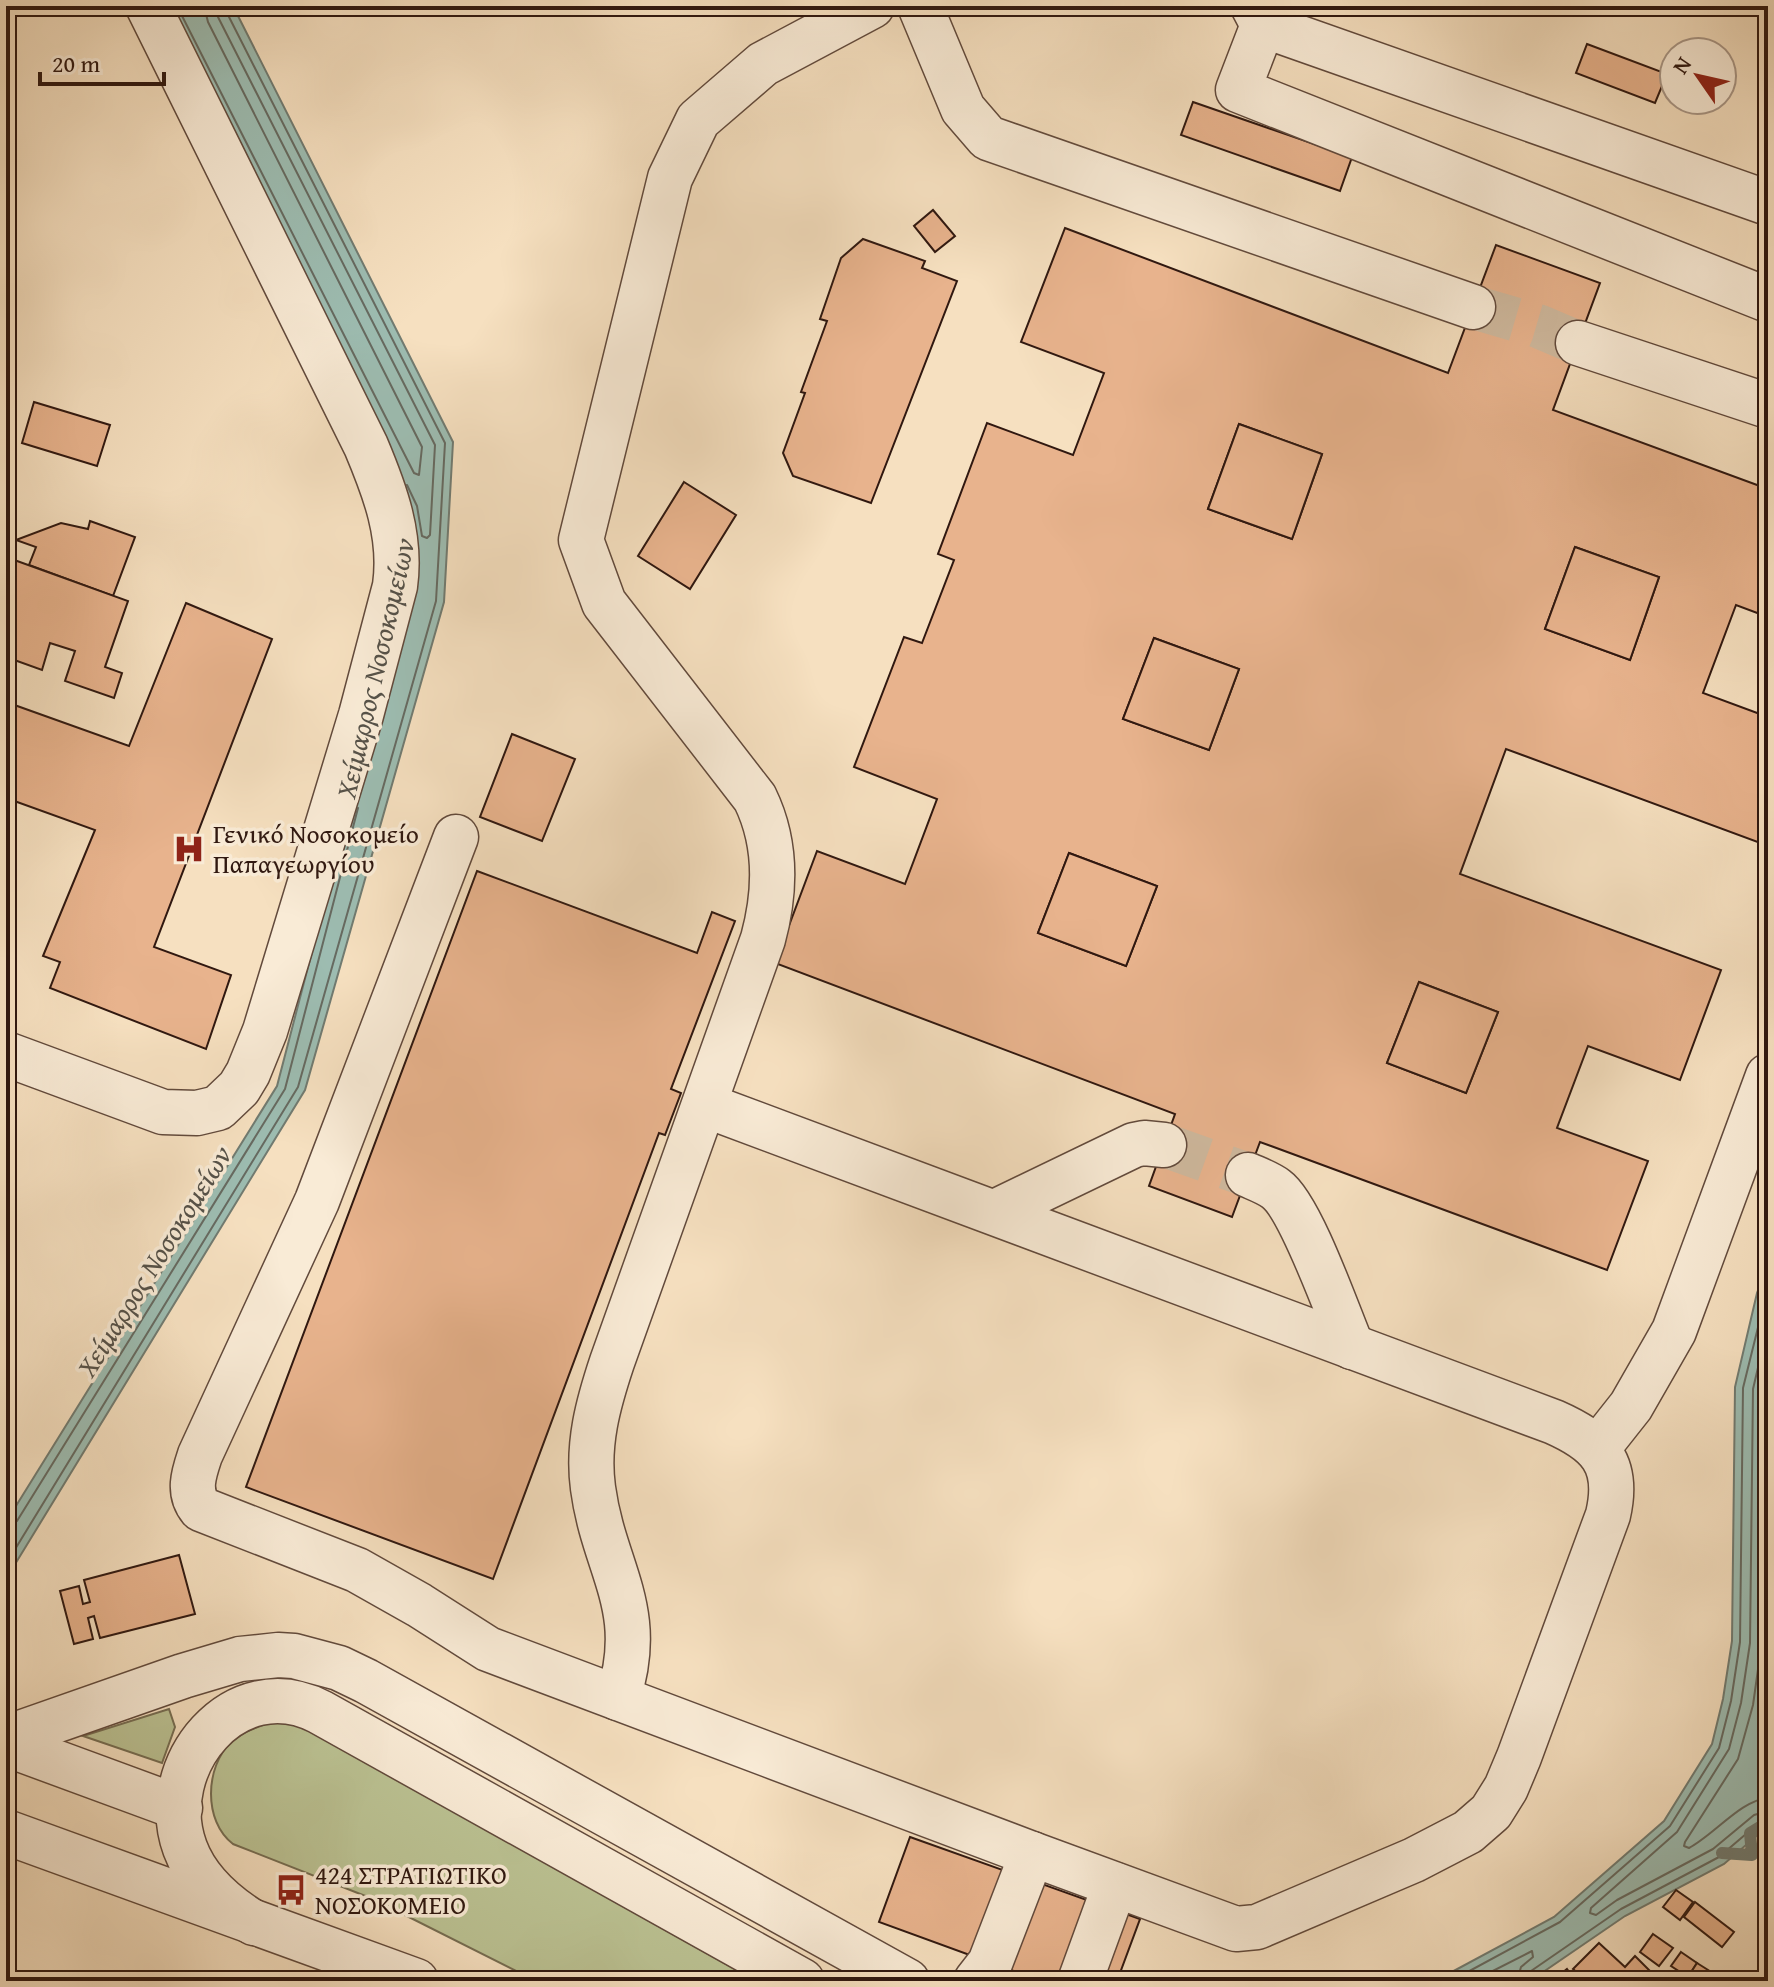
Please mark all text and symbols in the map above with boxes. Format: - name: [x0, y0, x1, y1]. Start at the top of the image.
- scale bar: [40, 36, 164, 86]
- north arrow: [1658, 36, 1738, 116]
- text: 20 m: [52, 46, 100, 81]
- text: N: [1664, 50, 1699, 80]
- water label: Χείμαρρος Νοσοκομείων: [324, 534, 424, 803]
- place label: Γενικό Νοσοκομείο Παπαγεωργίου: [213, 814, 419, 883]
- hospital icon: Γενικό Νοσοκομείο Παπαγεωργίου: [172, 832, 206, 866]
- water label: Χείμαρρος Νοσοκομείων: [65, 1137, 242, 1385]
- place label: 424 ΣΤΡΑΤΙΩΤΙΚΟ ΝΟΣΟΚΟΜΕΙΟ: [315, 1855, 507, 1924]
- bus stop icon: 424 ΣΤΡΑΤΙΩΤΙΚΟ ΝΟΣΟΚΟΜΕΙΟ: [274, 1873, 308, 1907]

